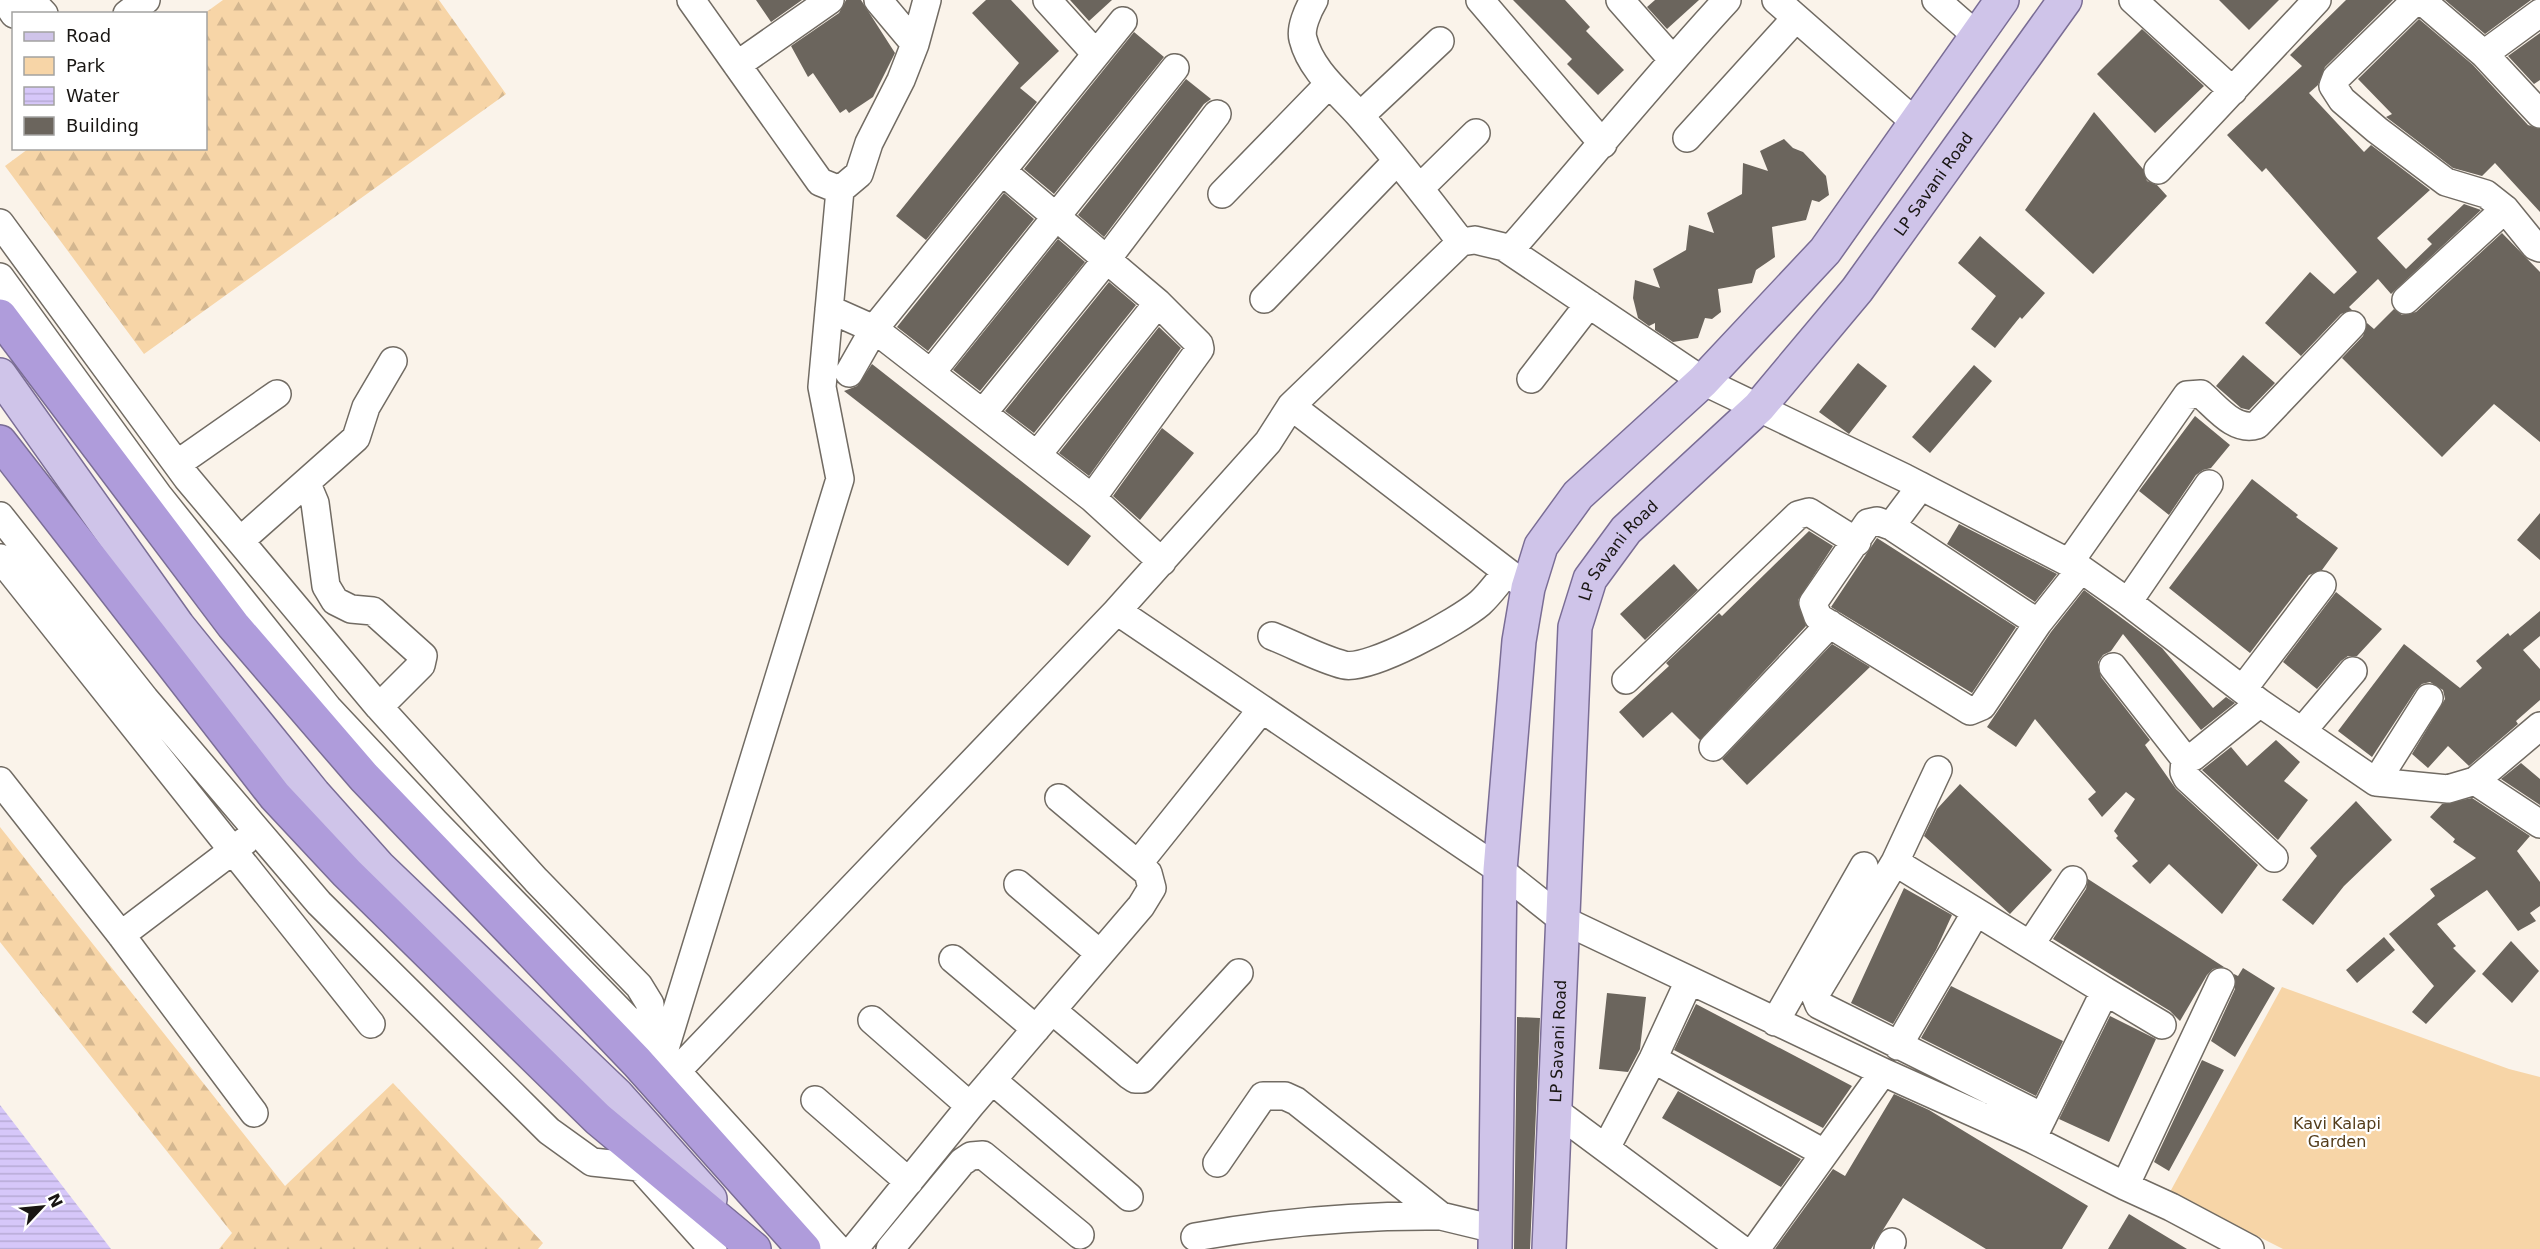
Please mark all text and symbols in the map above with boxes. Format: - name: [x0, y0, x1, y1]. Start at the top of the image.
- legend: [12, 12, 207, 150]
- text: Road: [66, 25, 111, 46]
- text: Park: [66, 55, 105, 76]
- text: Water: [66, 85, 120, 106]
- text: Building: [66, 115, 139, 136]
- street label: LP Savani Road: [1890, 128, 1977, 239]
- street label: LP Savani Road: [1574, 496, 1662, 603]
- street label: LP Savani Road: [1546, 979, 1570, 1103]
- park label: Kavi Kalapi Garden: [2293, 1114, 2381, 1151]
- north arrow: [12, 1177, 72, 1237]
- text: N: [44, 1190, 67, 1211]

